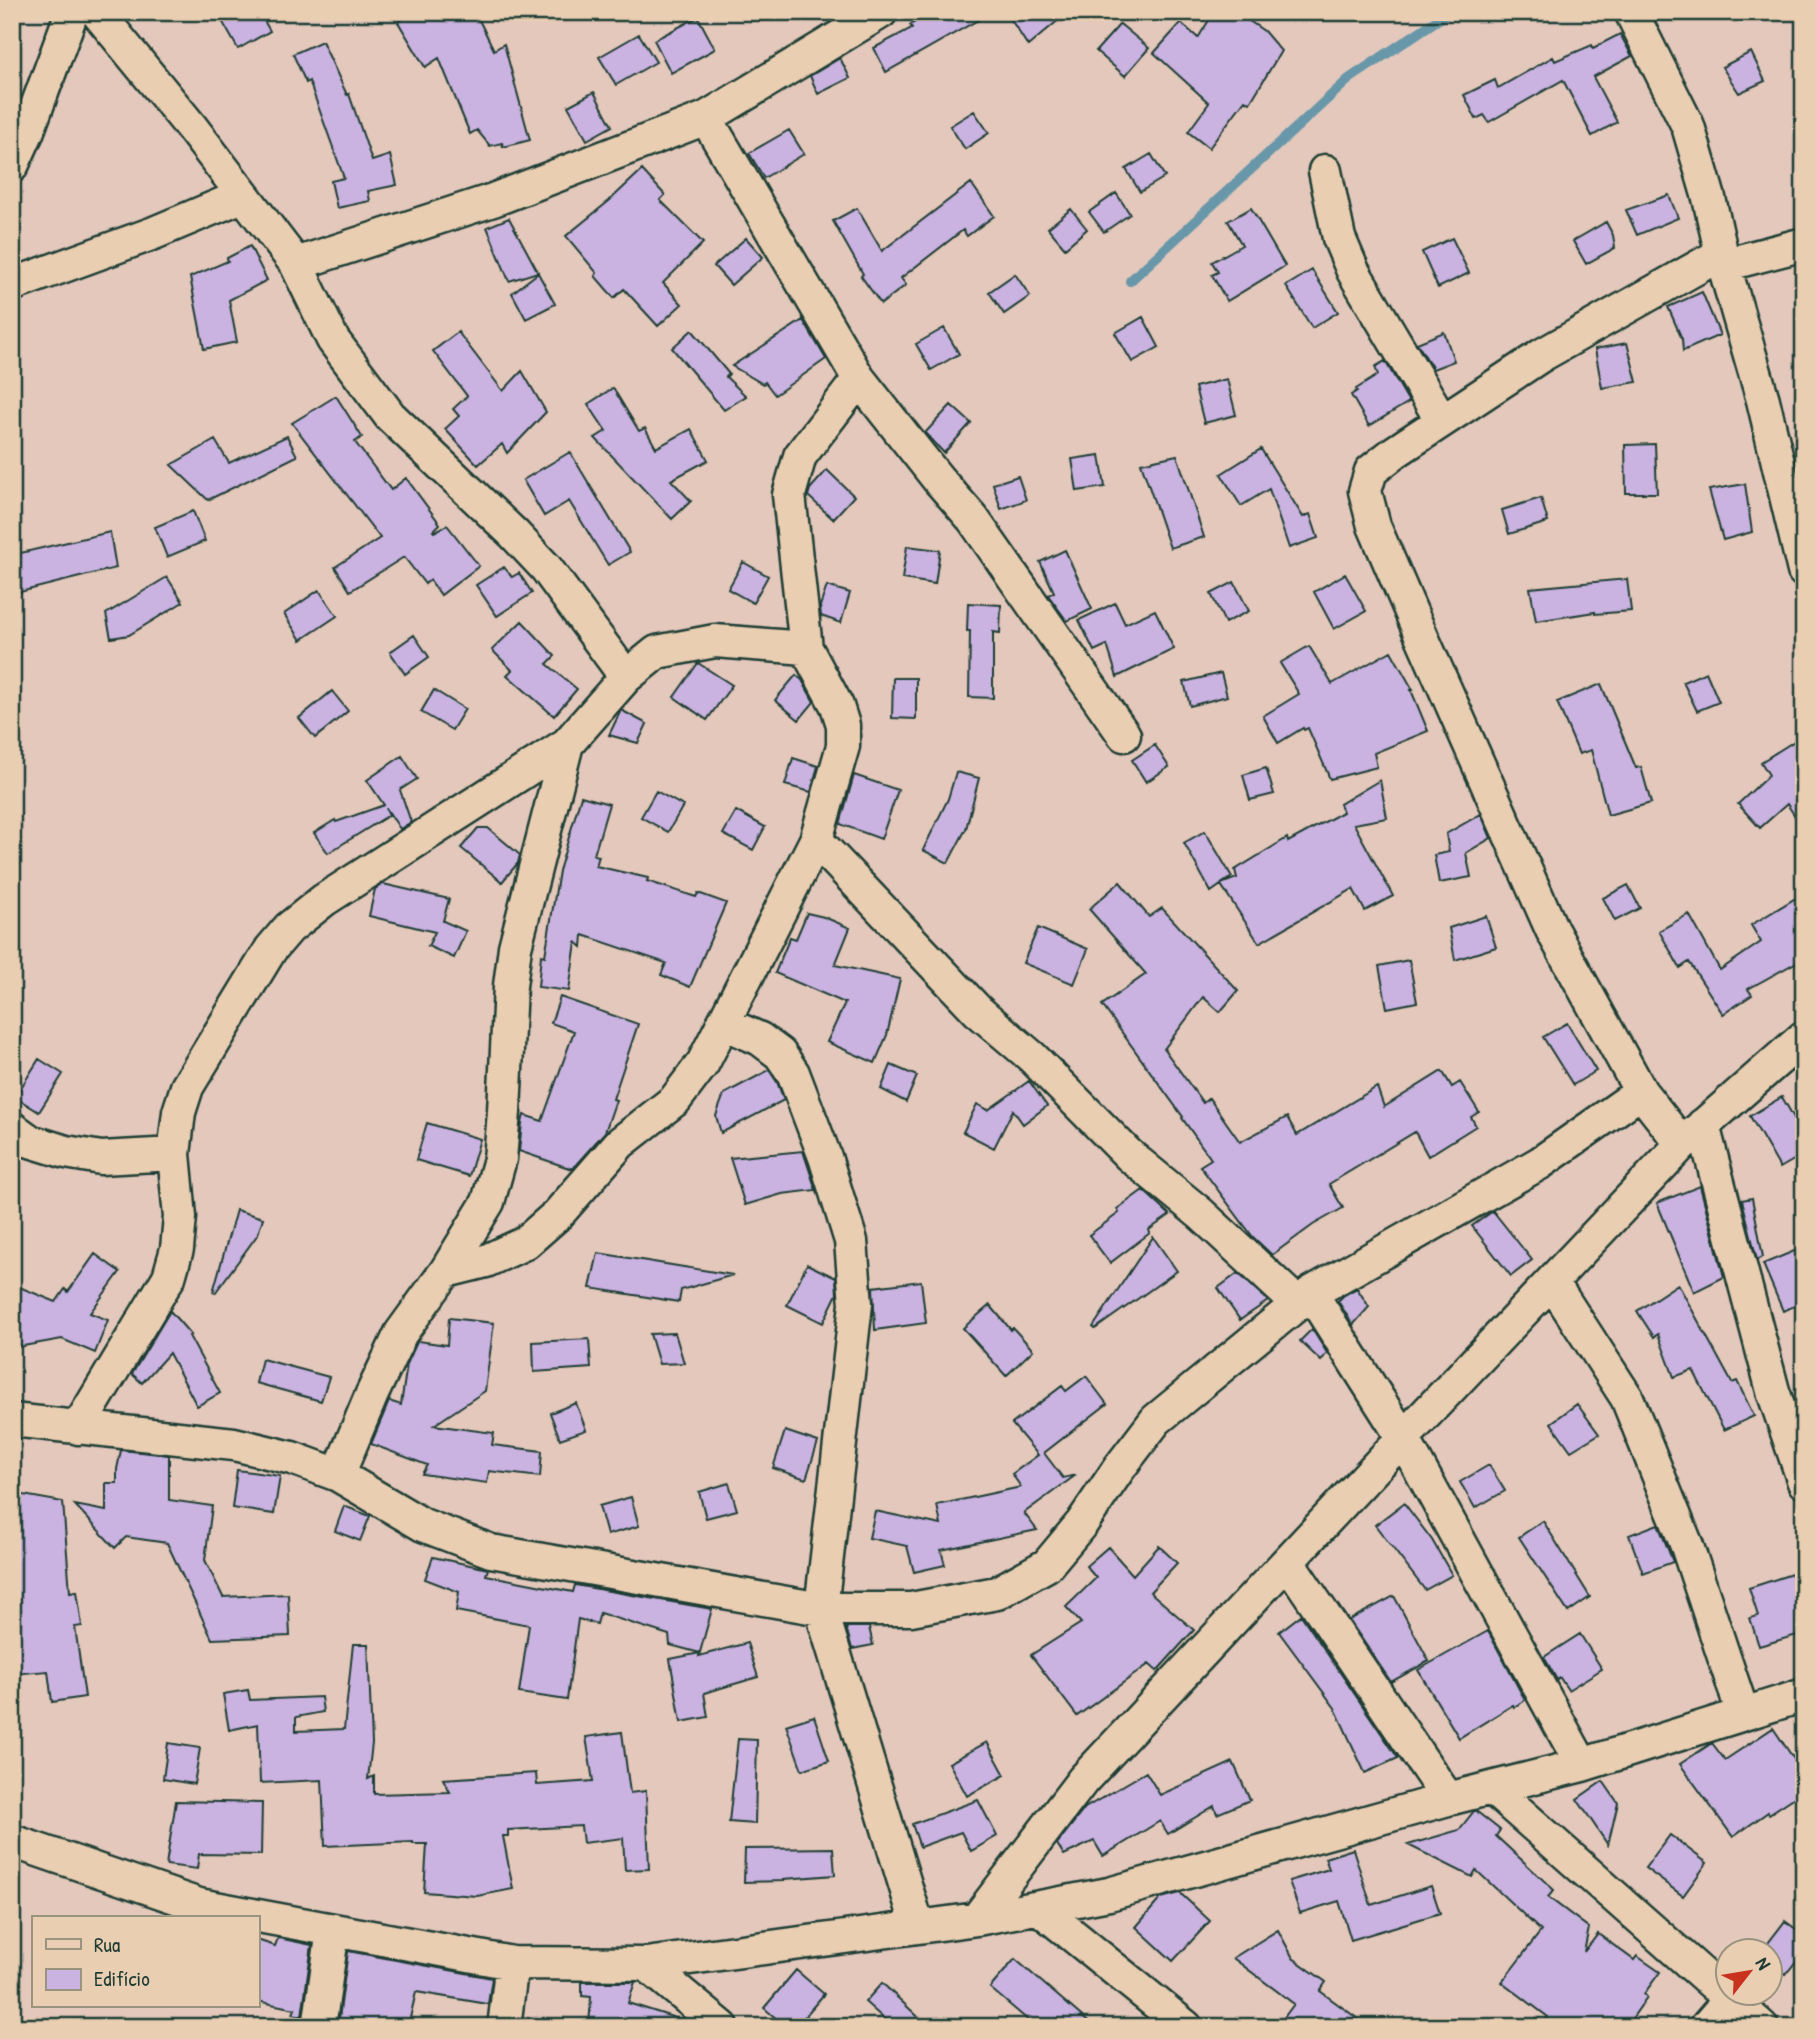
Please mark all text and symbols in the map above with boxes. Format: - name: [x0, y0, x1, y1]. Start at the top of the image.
- legend: [32, 1916, 259, 2008]
- text: Rua: [94, 1930, 120, 1959]
- north arrow: [1714, 1938, 1784, 2008]
- text: N: [1750, 1952, 1777, 1974]
- text: Edifício: [94, 1964, 150, 1993]

